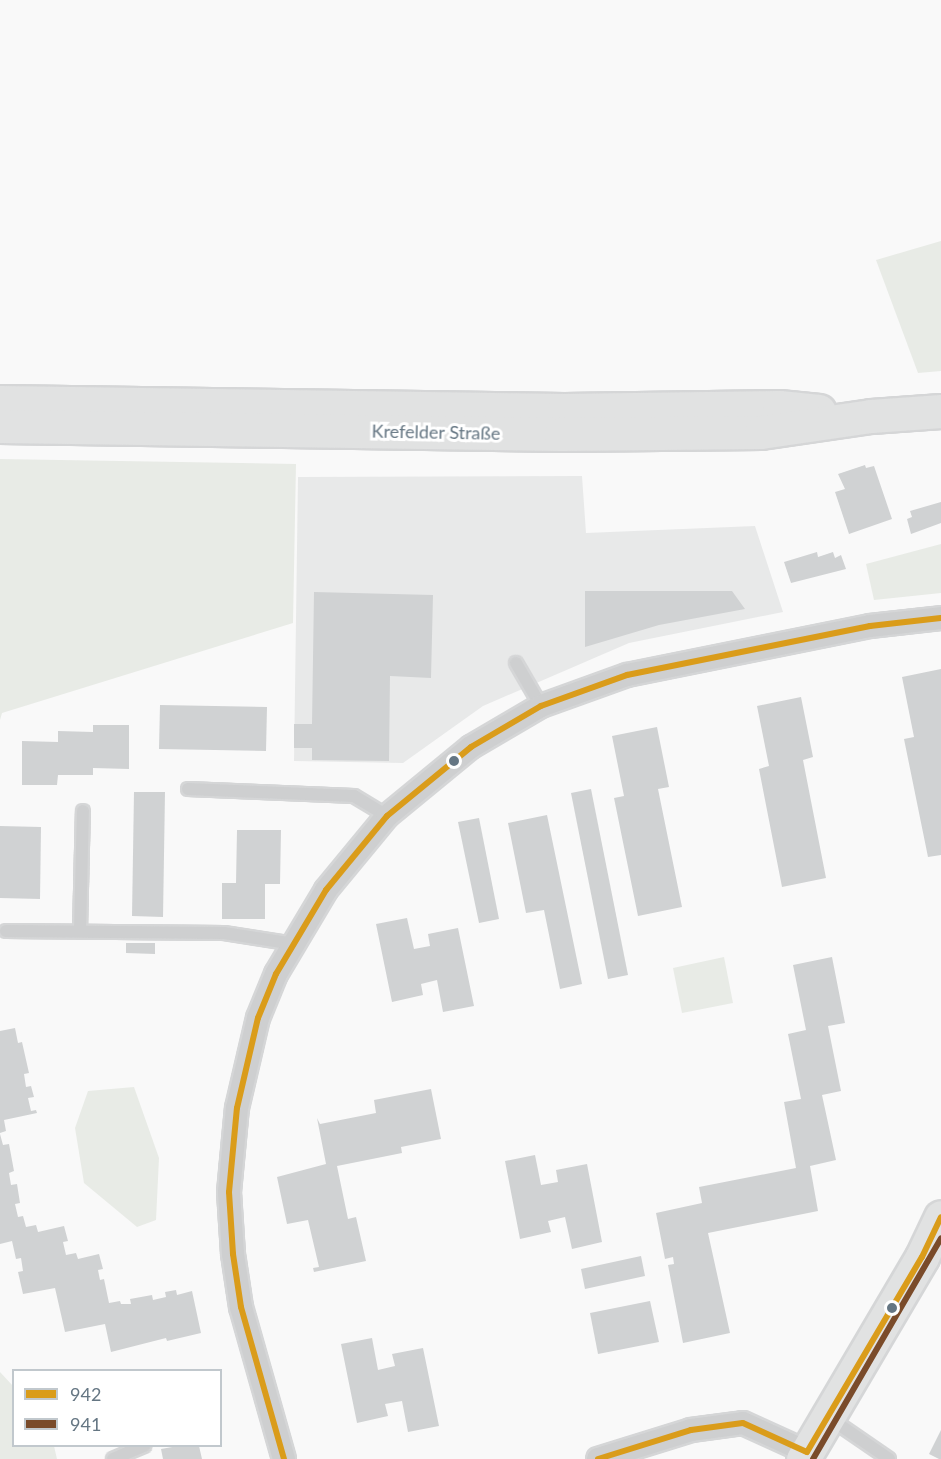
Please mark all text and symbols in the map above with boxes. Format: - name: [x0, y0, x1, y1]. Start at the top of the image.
- street label: Krefelder Straße: [371, 420, 501, 444]
- unlabelled marker: [448, 755, 460, 767]
- unlabelled marker: [886, 1302, 898, 1314]
- legend: [12, 1369, 222, 1447]
- text: 942: [70, 1383, 101, 1405]
- text: 941: [70, 1413, 101, 1435]

